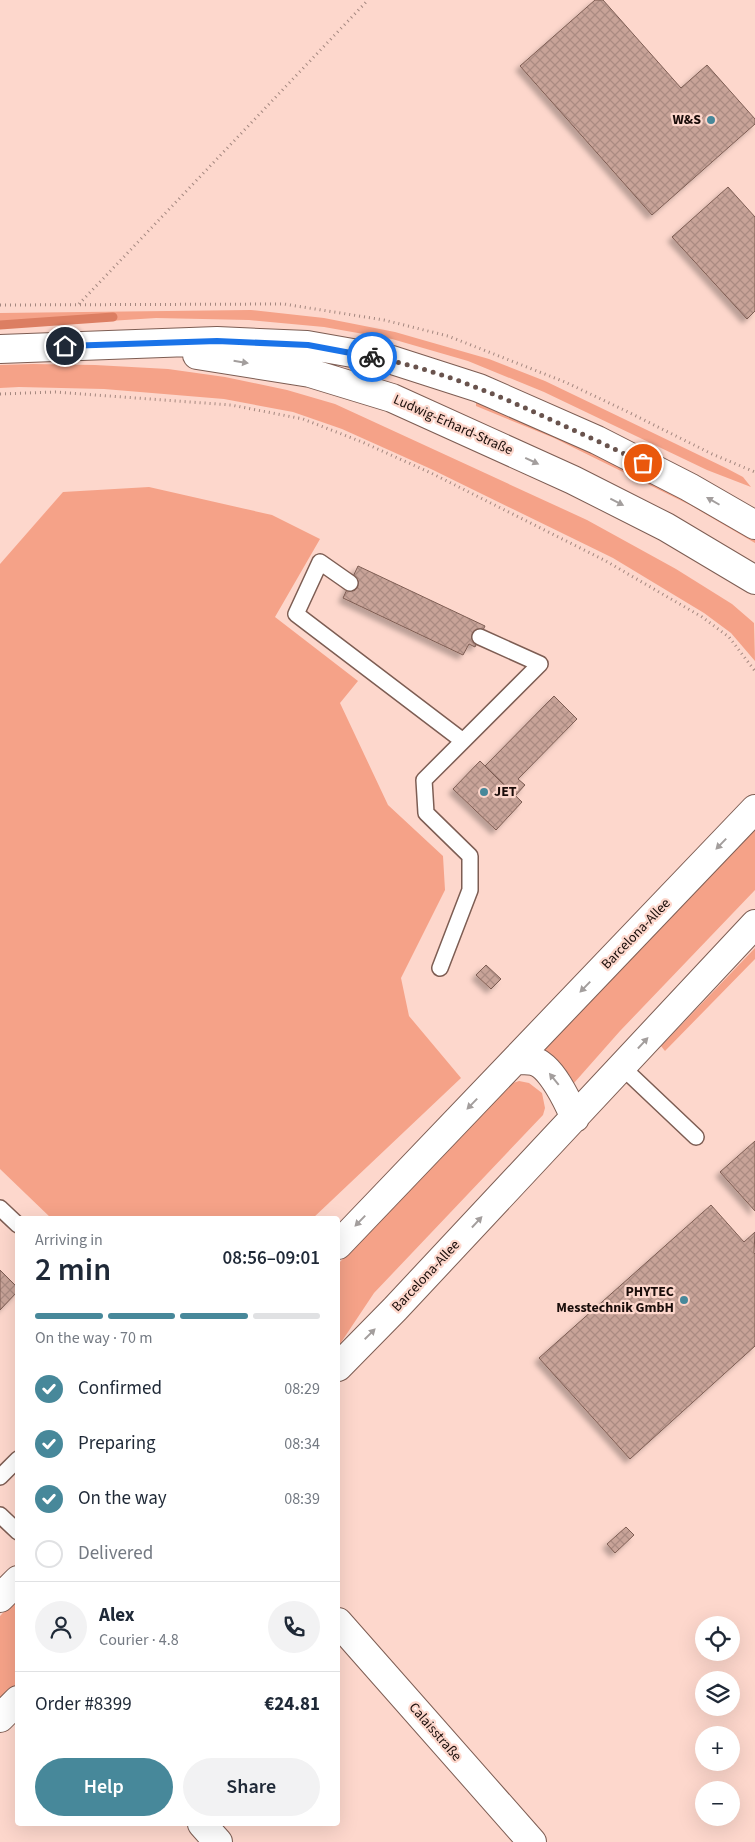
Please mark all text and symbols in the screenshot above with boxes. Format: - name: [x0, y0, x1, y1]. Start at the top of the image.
- place label: W&S: [672, 110, 701, 130]
- marker: W&S: [705, 114, 717, 126]
- pin: [44, 325, 86, 367]
- icon: home: [51, 332, 79, 360]
- courier: [347, 332, 397, 382]
- icon: bike: [358, 343, 386, 371]
- one-way arrow: [234, 358, 250, 366]
- street label: Ludwig-Erhard-Straße: [390, 390, 516, 460]
- pin: [622, 442, 664, 484]
- icon: bag: [629, 449, 657, 477]
- one-way arrow: [525, 456, 540, 465]
- one-way arrow: [706, 496, 719, 505]
- one-way arrow: [609, 498, 624, 506]
- place label: JET: [494, 782, 517, 802]
- marker: JET: [478, 786, 490, 798]
- one-way arrow: [715, 838, 727, 850]
- street label: Barcelona-Allee: [597, 894, 675, 974]
- one-way arrow: [579, 981, 591, 993]
- one-way arrow: [637, 1037, 649, 1049]
- one-way arrow: [548, 1073, 559, 1086]
- one-way arrow: [467, 1098, 479, 1110]
- one-way arrow: [354, 1215, 366, 1227]
- one-way arrow: [471, 1217, 483, 1229]
- text: Arriving in: [35, 1229, 103, 1251]
- street label: Barcelona-Allee: [387, 1236, 465, 1316]
- text: 08:56–09:01: [222, 1245, 320, 1272]
- text: 2 min: [35, 1247, 111, 1293]
- place label: PHYTEC Messtechnik GmbH: [556, 1282, 674, 1318]
- marker: PHYTEC Messtechnik GmbH: [678, 1294, 690, 1306]
- text: On the way · 70 m: [35, 1327, 152, 1349]
- one-way arrow: [364, 1328, 376, 1340]
- icon: check: [35, 1375, 63, 1403]
- text: Confirmed: [78, 1375, 162, 1402]
- text: 08:29: [284, 1378, 320, 1400]
- icon: check: [35, 1430, 63, 1458]
- text: Preparing: [78, 1430, 156, 1457]
- text: 08:34: [284, 1433, 320, 1455]
- icon: check: [35, 1485, 63, 1513]
- text: On the way: [78, 1485, 167, 1512]
- text: 08:39: [284, 1488, 320, 1510]
- text: Delivered: [78, 1540, 153, 1567]
- button: person: [35, 1601, 87, 1653]
- button: phone: [268, 1601, 320, 1653]
- text: Alex: [99, 1602, 135, 1629]
- map controls: [695, 1616, 740, 1826]
- button: locate: [695, 1616, 740, 1661]
- text: Courier · 4.8: [99, 1629, 179, 1651]
- button: layers: [695, 1671, 740, 1716]
- text: Order #8399: [35, 1691, 132, 1718]
- text: €24.81: [264, 1691, 320, 1718]
- street label: Calaisstraße: [404, 1698, 466, 1766]
- button: +: [695, 1726, 740, 1771]
- button: Help: [35, 1758, 173, 1816]
- button: Share: [183, 1758, 320, 1816]
- button: −: [695, 1781, 740, 1826]

